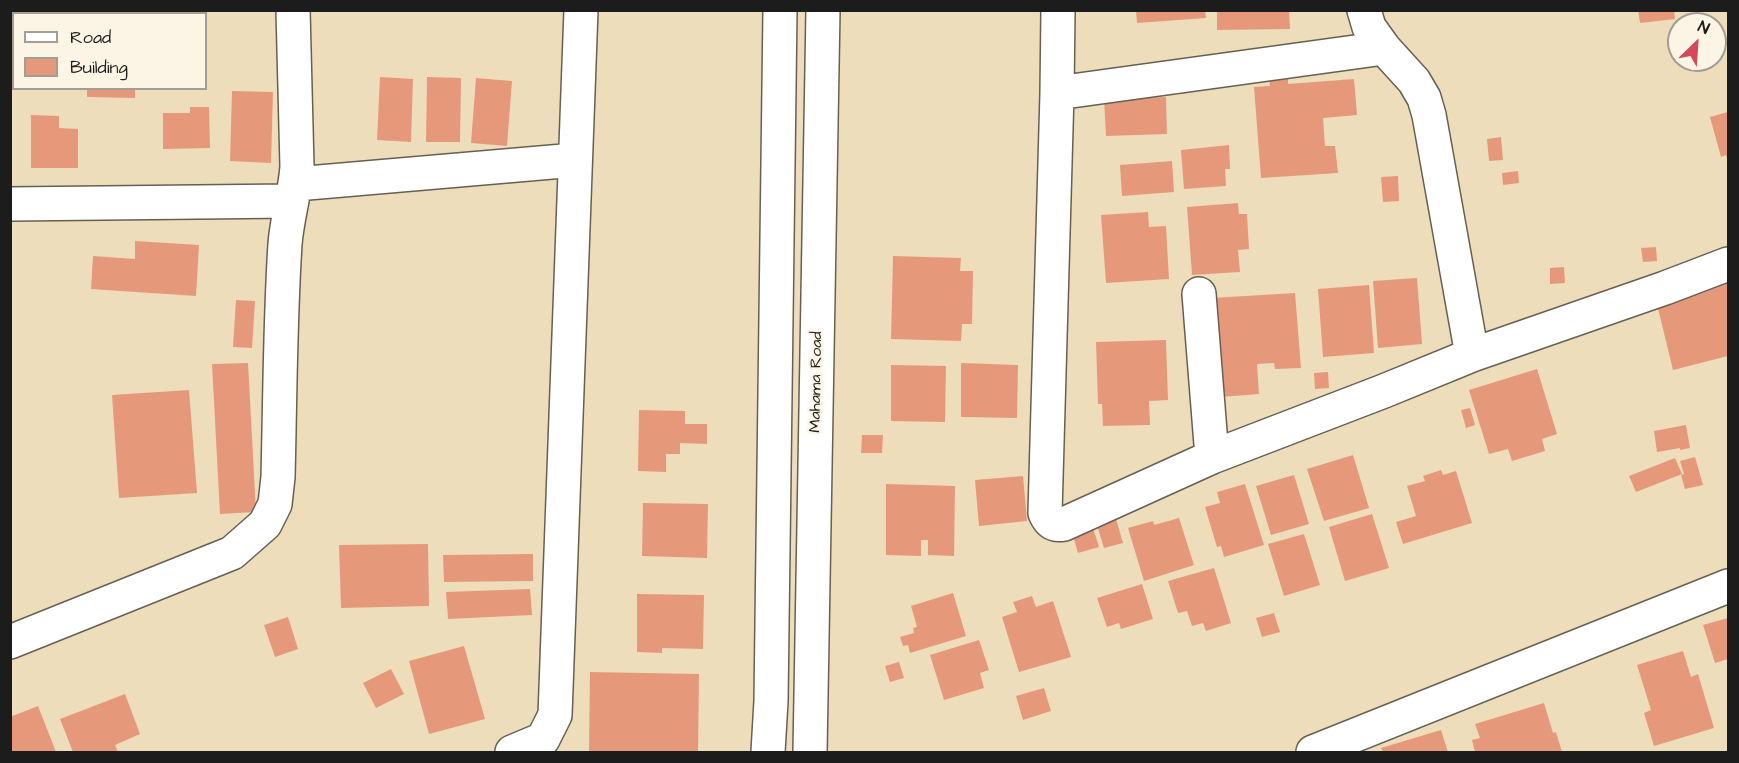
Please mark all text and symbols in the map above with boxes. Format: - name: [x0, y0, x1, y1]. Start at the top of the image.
- legend: [12, 12, 207, 90]
- north arrow: [1667, 12, 1727, 72]
- text: N: [1695, 15, 1713, 40]
- text: Road: [70, 25, 111, 50]
- text: Building: [70, 55, 128, 80]
- street label: Mahama Road: [807, 331, 827, 433]

